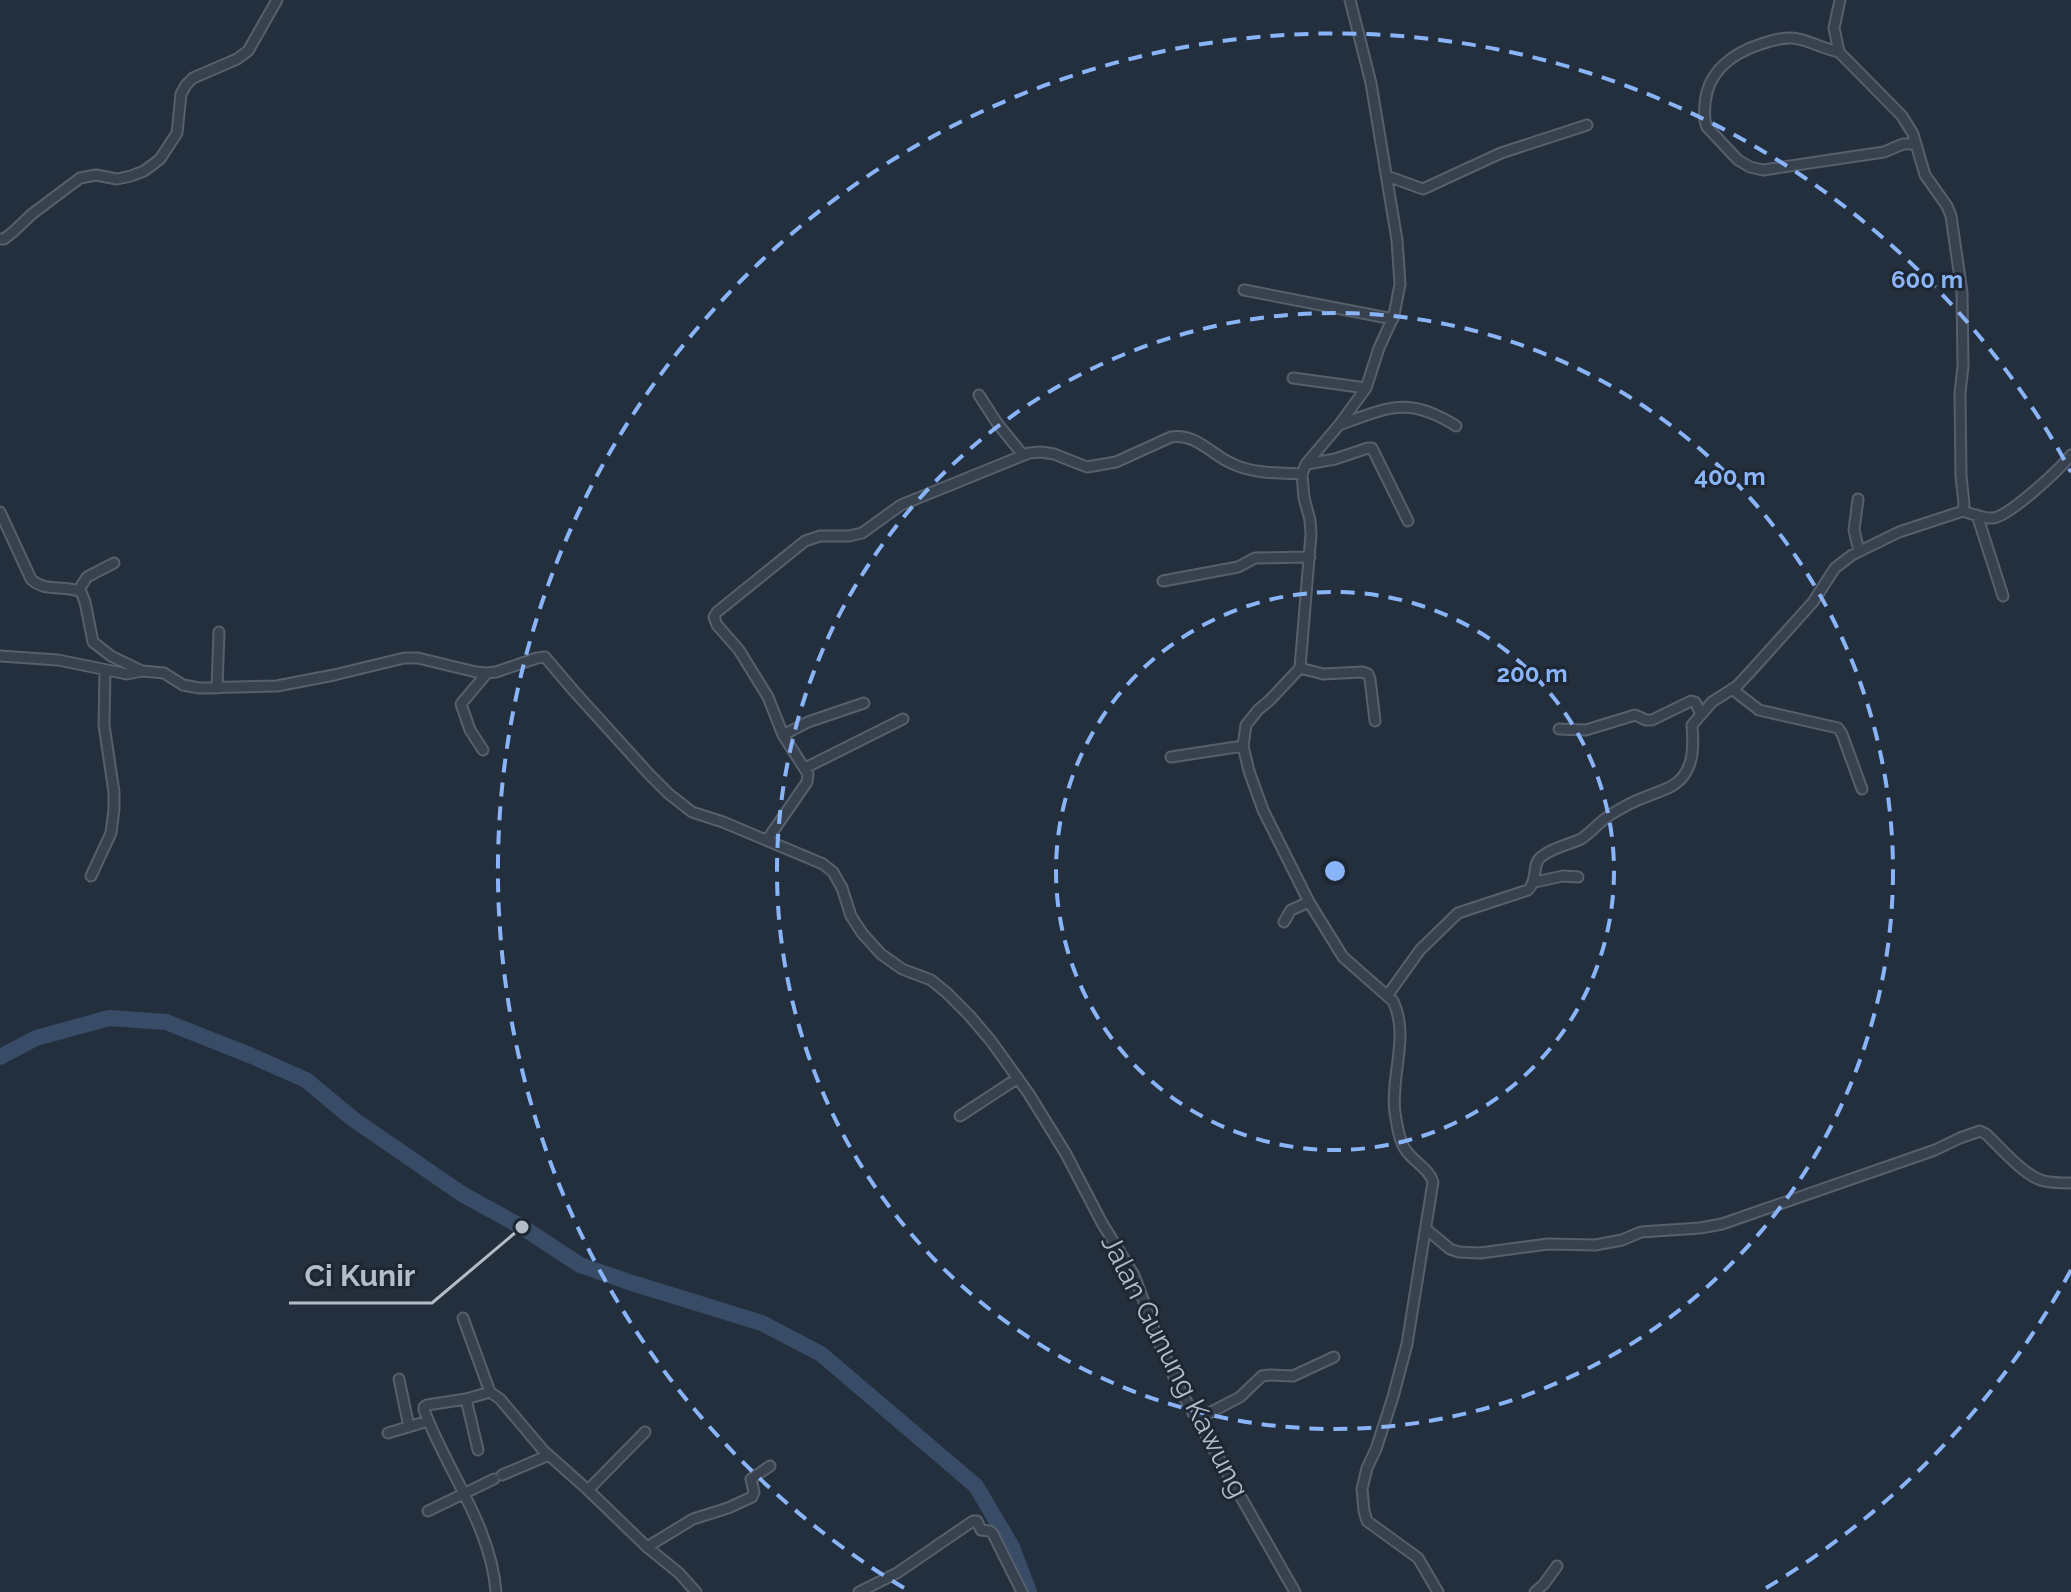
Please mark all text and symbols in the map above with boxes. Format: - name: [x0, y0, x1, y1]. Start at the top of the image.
- text: 600 m: [1891, 265, 1963, 294]
- text: 400 m: [1694, 462, 1766, 491]
- text: 200 m: [1496, 659, 1568, 688]
- centre of rings: [1321, 857, 1349, 885]
- street label: Jalan Gunung Kawung: [1094, 1229, 1256, 1503]
- callout: Ci Kunir: [289, 1249, 432, 1303]
- text: Ci Kunir: [305, 1258, 416, 1293]

